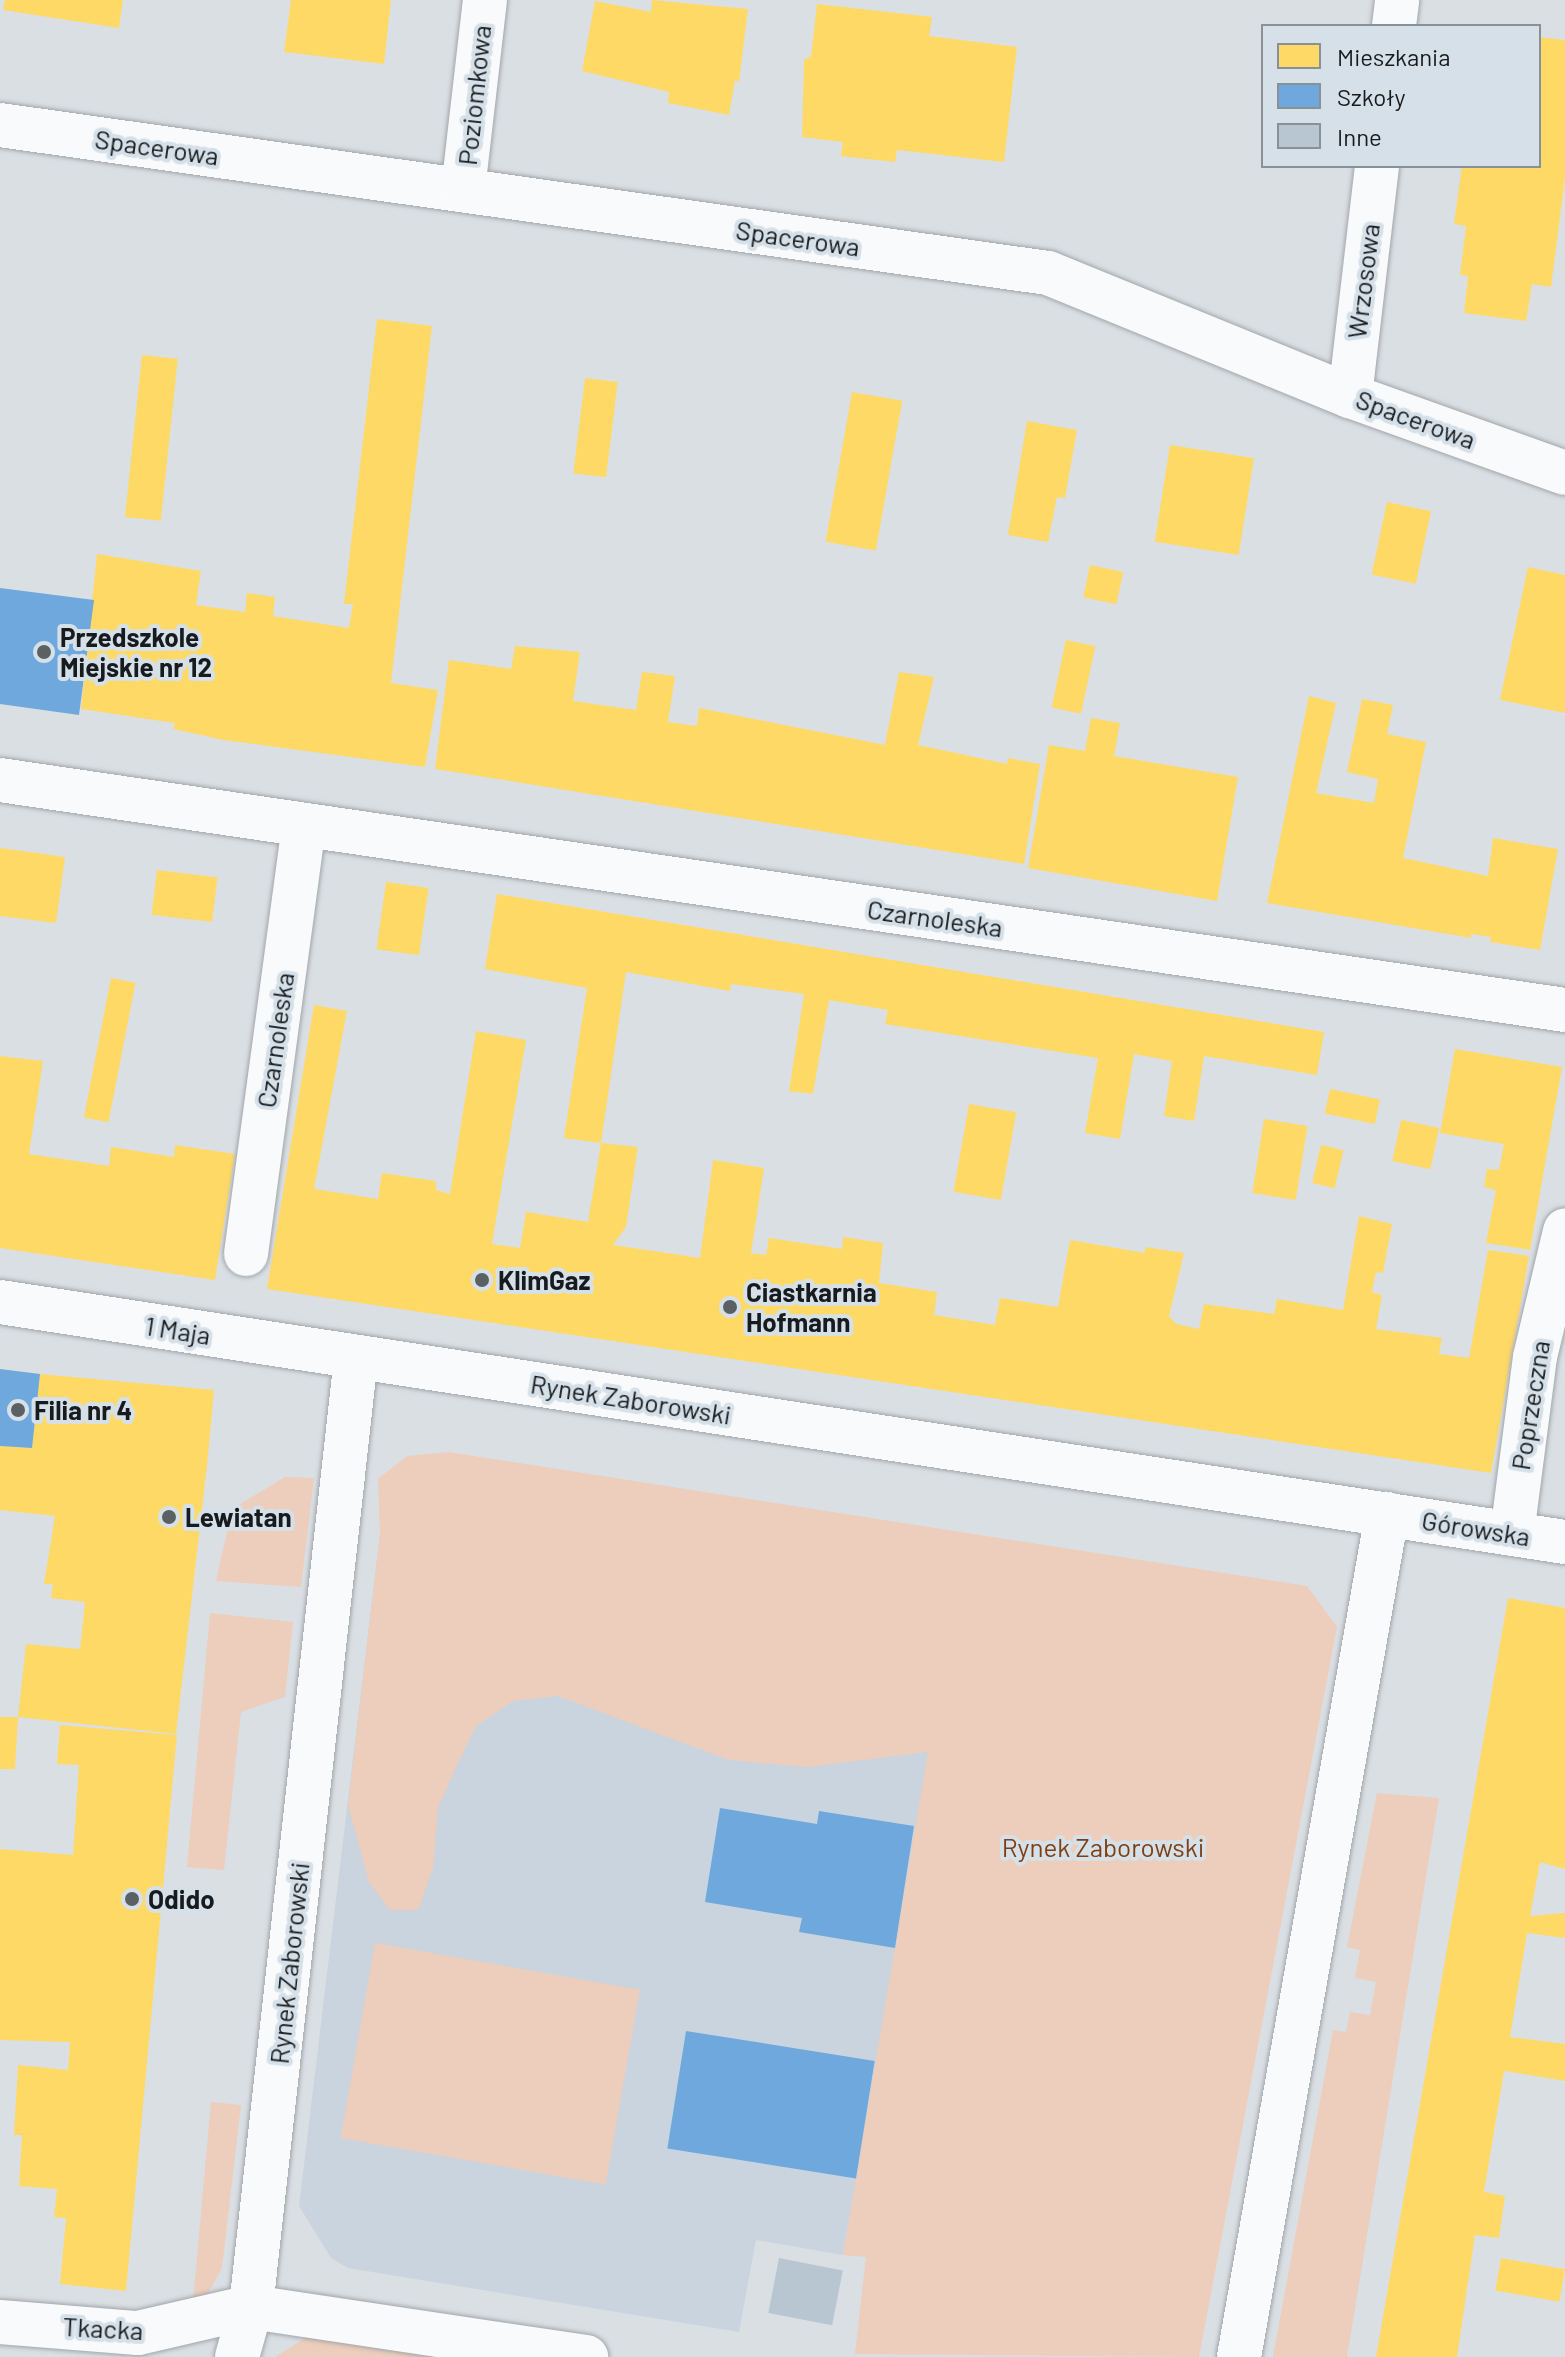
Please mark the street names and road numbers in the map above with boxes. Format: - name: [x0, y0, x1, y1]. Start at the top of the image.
- street label: Poziomkowa: [451, 23, 497, 167]
- street label: Spacerowa: [93, 123, 221, 171]
- street label: Spacerowa: [734, 214, 862, 262]
- street label: Wrzosowa: [1340, 222, 1386, 340]
- street label: Spacerowa: [1352, 383, 1480, 455]
- street label: Czarnoleska: [865, 893, 1005, 943]
- street label: Czarnoleska: [250, 970, 300, 1110]
- street label: 1 Maja: [143, 1309, 213, 1351]
- street label: Poprzeczna: [1504, 1338, 1556, 1472]
- street label: Rynek Zaborowski: [528, 1368, 734, 1430]
- street label: Górowska: [1420, 1504, 1532, 1552]
- street label: Rynek Zaborowski: [263, 1861, 315, 2065]
- street label: Tkacka: [62, 2310, 144, 2346]

